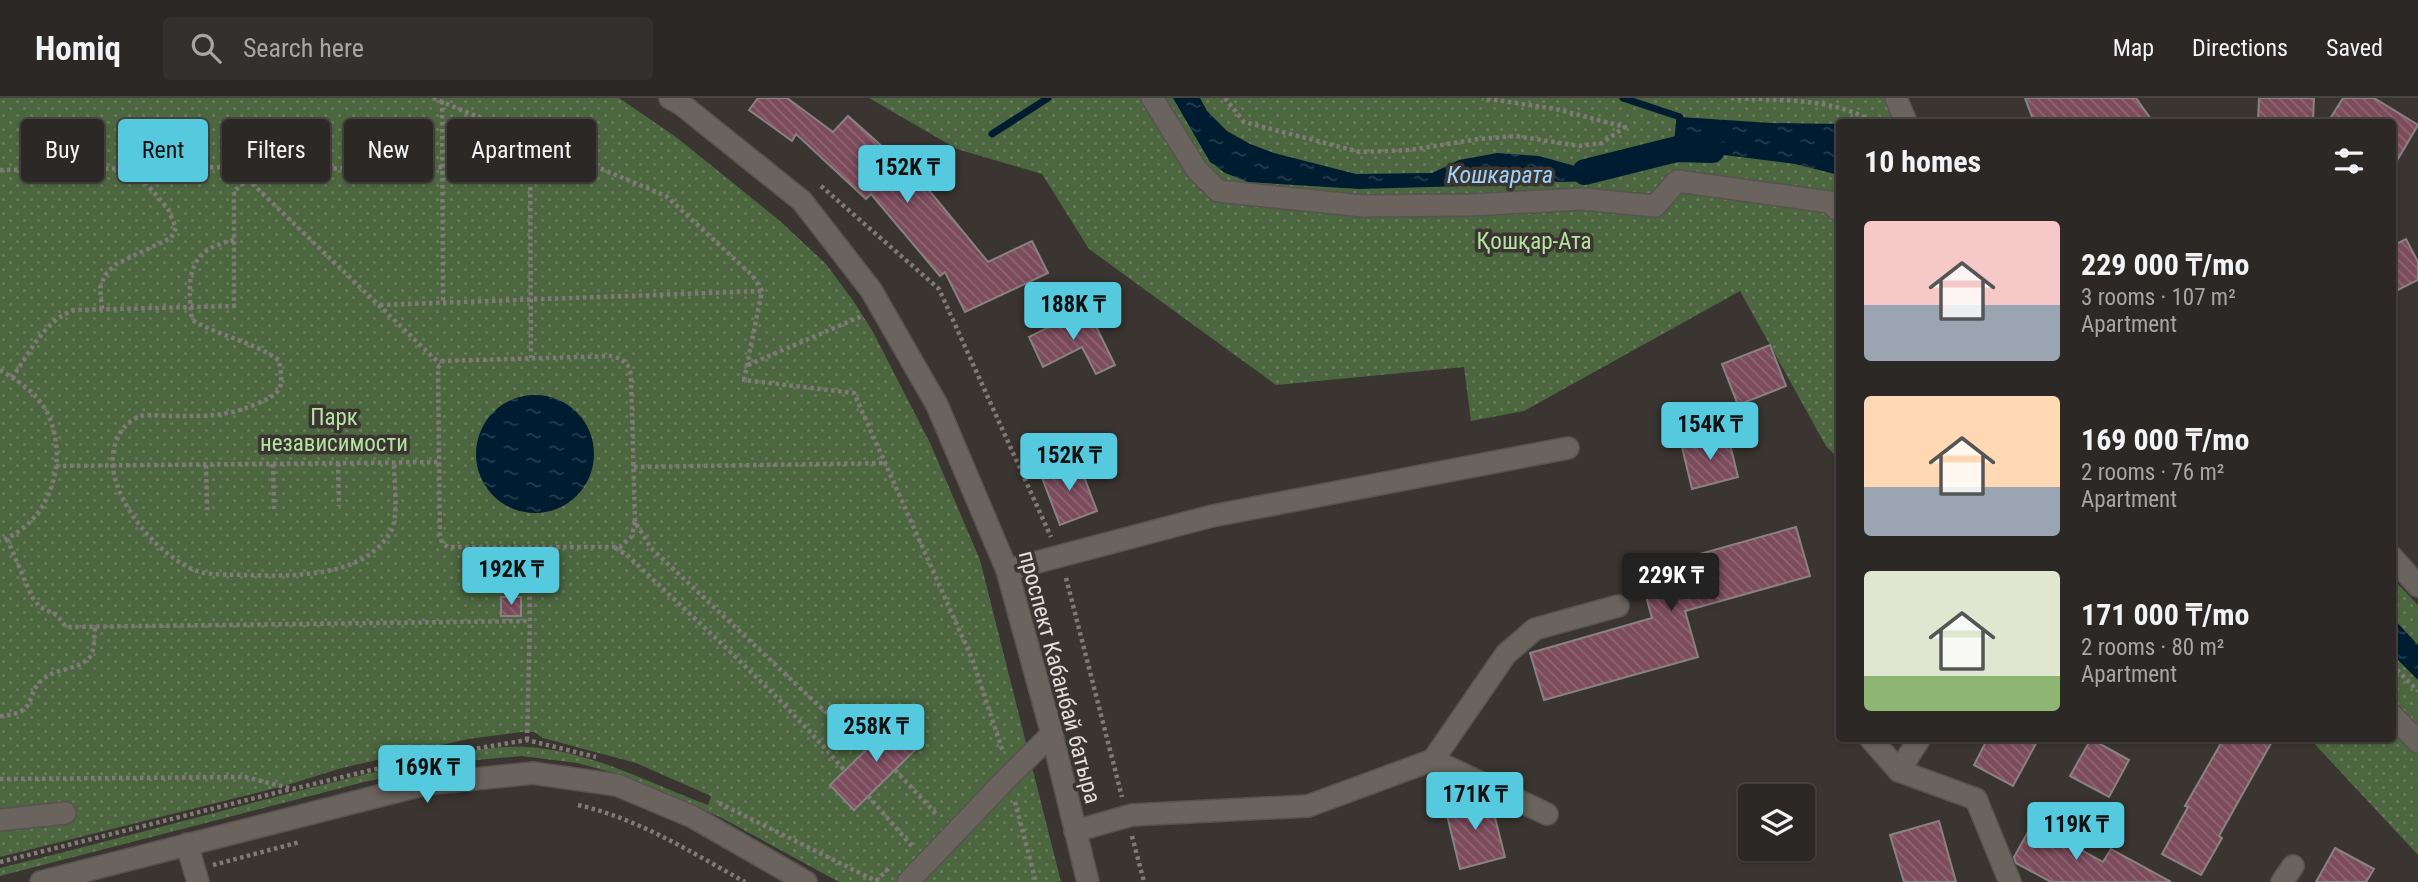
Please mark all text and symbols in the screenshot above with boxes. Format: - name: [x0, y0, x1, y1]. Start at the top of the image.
- search box: [163, 17, 653, 80]
- text: Homiq: [35, 29, 121, 68]
- icon: search: [187, 29, 225, 67]
- text: Search here: [243, 33, 364, 63]
- text: Map: [2113, 34, 2154, 62]
- text: Directions: [2192, 34, 2288, 62]
- text: Saved: [2326, 34, 2383, 62]
- chip: Buy: [21, 119, 104, 182]
- chip: Rent: [118, 119, 208, 182]
- chip: Filters: [222, 119, 330, 182]
- chip: New: [344, 119, 433, 182]
- chip: Apartment: [447, 119, 596, 182]
- icon: filters: [2330, 142, 2368, 180]
- text: 10 homes: [1864, 144, 1981, 179]
- pin: 152K ₸: [850, 146, 964, 205]
- text: 152K ₸: [874, 154, 940, 181]
- water label: Кошкарата: [1447, 161, 1553, 189]
- park label: Қошқар-Ата: [1476, 228, 1592, 255]
- text: 229 000 ₸/mo: [2081, 247, 2249, 282]
- icon: home: [1920, 249, 2004, 333]
- pin: 188K ₸: [1016, 282, 1130, 342]
- text: 3 rooms · 107 m²: [2081, 284, 2236, 311]
- text: 188K ₸: [1040, 291, 1106, 318]
- text: Apartment: [2081, 311, 2177, 338]
- pin: 154K ₸: [1653, 402, 1767, 462]
- park label: Парк независимости: [260, 404, 408, 457]
- text: 154K ₸: [1677, 411, 1743, 438]
- text: 169 000 ₸/mo: [2081, 422, 2249, 457]
- icon: home: [1920, 424, 2004, 508]
- pin: 152K ₸: [1012, 434, 1126, 493]
- text: 152K ₸: [1036, 442, 1102, 469]
- text: 2 rooms · 76 m²: [2081, 459, 2224, 486]
- text: Apartment: [2081, 486, 2177, 513]
- pin: 192K ₸: [454, 547, 568, 607]
- street label: проспект Кабанбай батыра: [1013, 548, 1106, 806]
- pin: 229K ₸: [1614, 554, 1728, 613]
- text: 192K ₸: [478, 556, 544, 583]
- text: 229K ₸: [1638, 562, 1704, 589]
- text: 171 000 ₸/mo: [2081, 597, 2249, 632]
- icon: home: [1920, 599, 2004, 683]
- text: 2 rooms · 80 m²: [2081, 634, 2224, 661]
- text: Apartment: [2081, 661, 2177, 688]
- pin: 258K ₸: [819, 704, 933, 764]
- text: 258K ₸: [843, 713, 909, 740]
- pin: 169K ₸: [370, 746, 484, 805]
- text: 169K ₸: [394, 754, 460, 781]
- pin: 171K ₸: [1418, 772, 1532, 832]
- text: 171K ₸: [1442, 781, 1508, 808]
- map controls: [1738, 784, 1815, 861]
- button: layers: [1738, 784, 1815, 861]
- pin: 119K ₸: [2019, 802, 2133, 862]
- text: 119K ₸: [2043, 811, 2109, 838]

